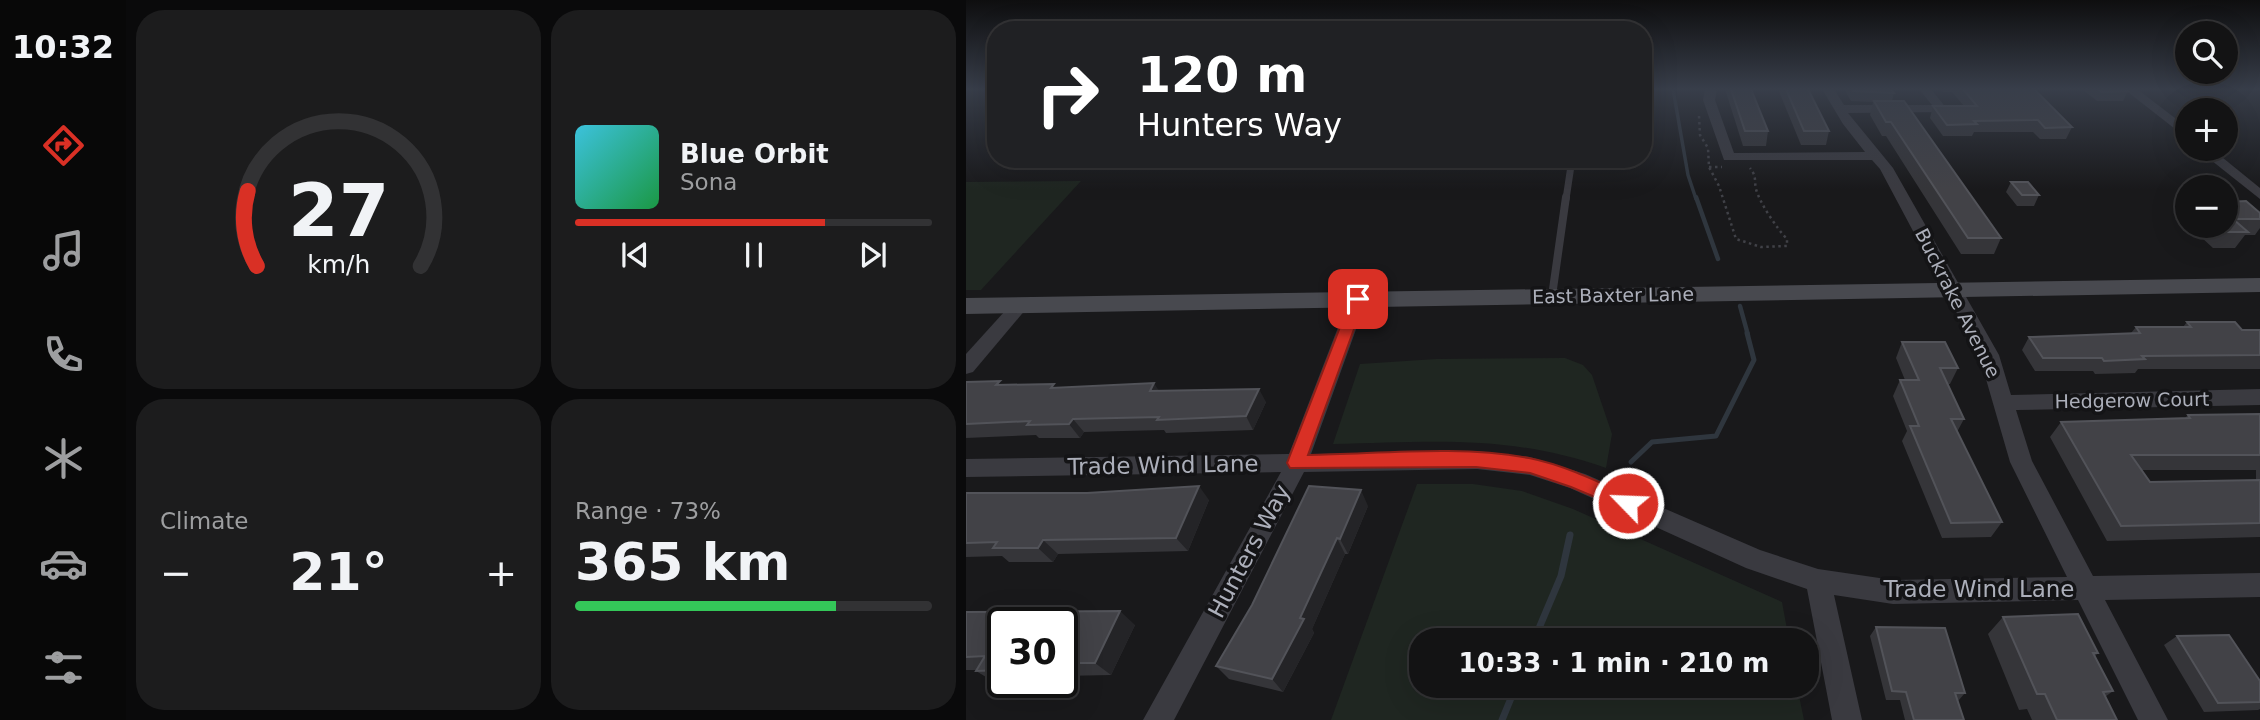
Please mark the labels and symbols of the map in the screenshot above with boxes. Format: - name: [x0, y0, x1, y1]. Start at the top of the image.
- street label: Buckrake Avenue: [1911, 225, 2005, 381]
- pin: [1328, 269, 1388, 329]
- street label: East Baxter Lane: [1532, 283, 1694, 307]
- street label: Hedgerow Court: [2055, 388, 2209, 412]
- street label: Trade Wind Lane: [1066, 450, 1259, 480]
- position arrow: [1591, 466, 1665, 540]
- street label: Hunters Way: [1203, 480, 1295, 622]
- street label: Trade Wind Lane: [1882, 576, 2075, 602]
- speed limit sign: 30: [987, 607, 1078, 698]

